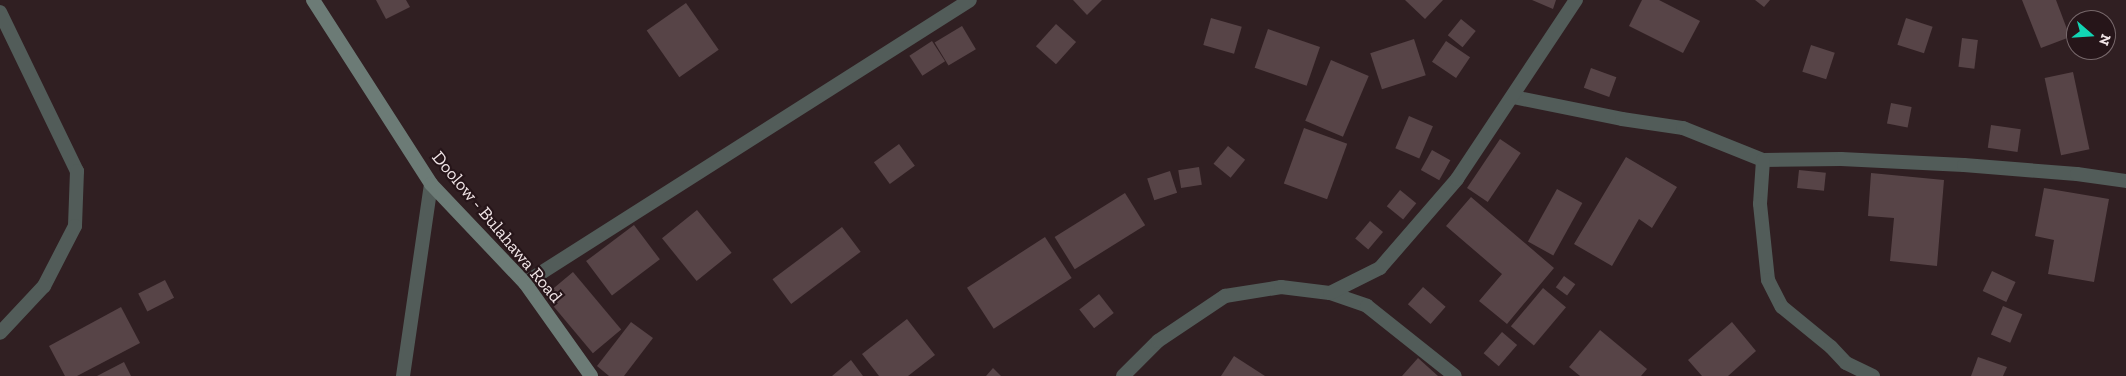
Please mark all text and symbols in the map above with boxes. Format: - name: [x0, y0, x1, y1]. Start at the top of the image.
- north arrow: [2066, 10, 2116, 60]
- text: N: [2095, 32, 2114, 48]
- street label: Doolow - Bulahawa Road: [427, 147, 567, 307]

